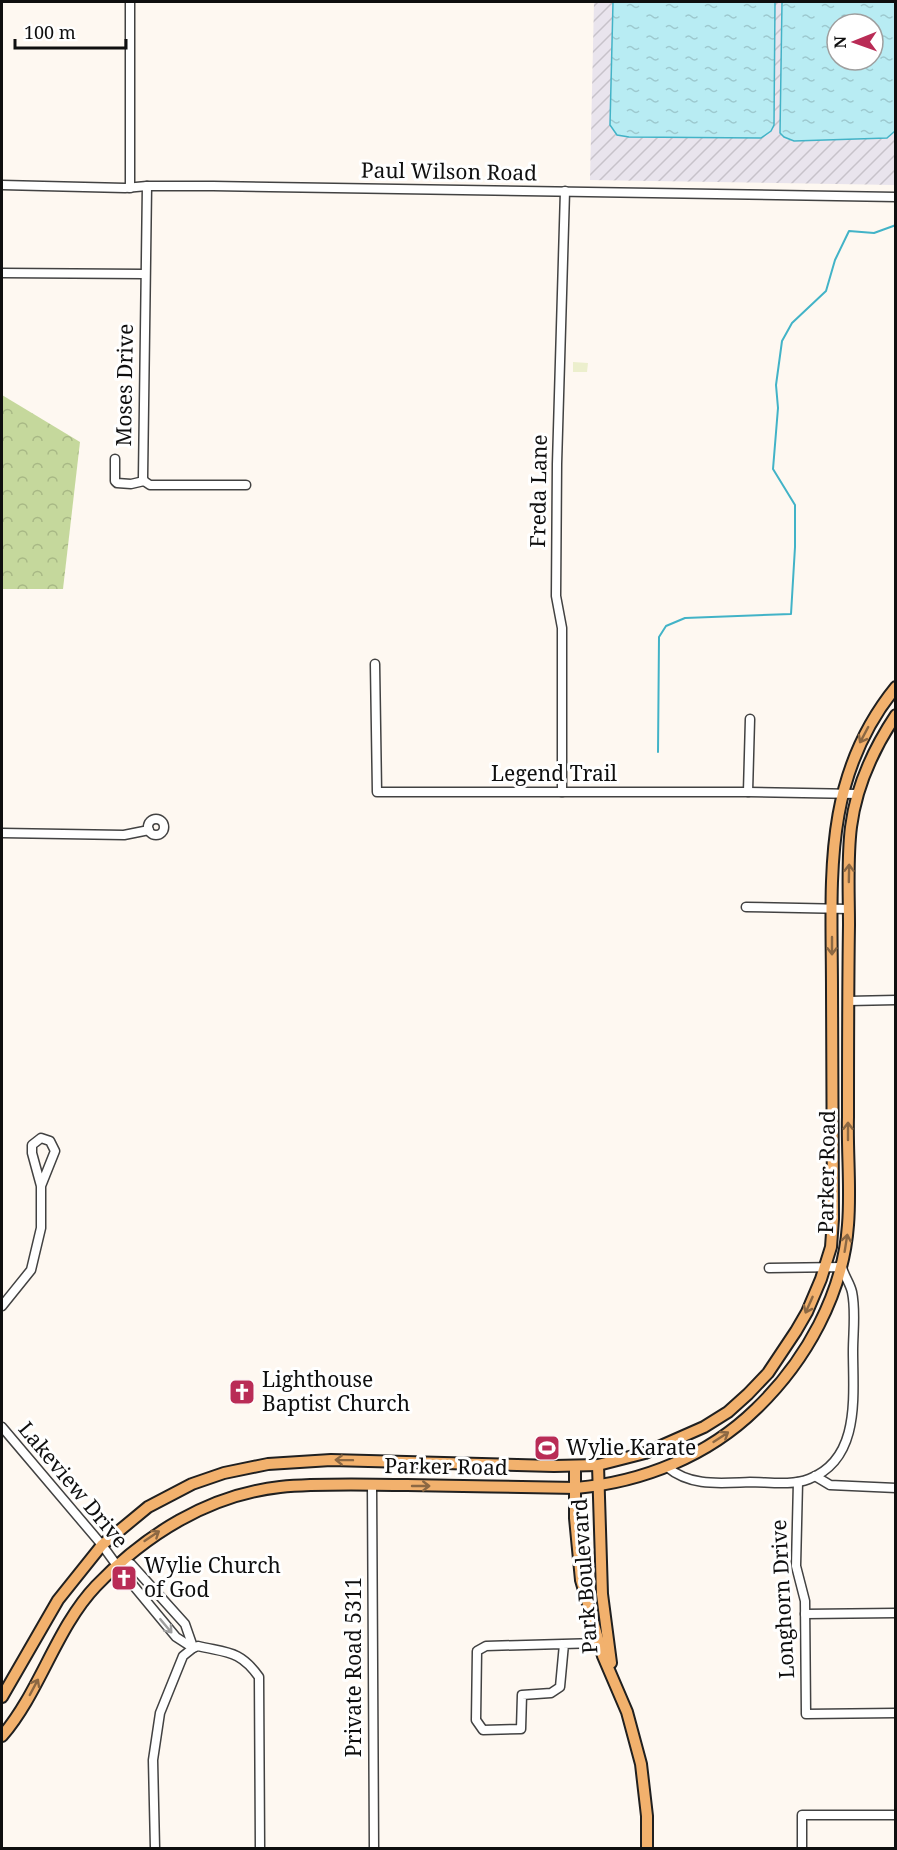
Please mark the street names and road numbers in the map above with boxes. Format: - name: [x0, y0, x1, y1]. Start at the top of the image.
- street label: Paul Wilson Road: [361, 155, 537, 187]
- street label: Moses Drive: [109, 323, 139, 447]
- street label: Freda Lane: [523, 434, 553, 548]
- street label: Legend Trail: [491, 759, 618, 787]
- street label: Parker Road: [811, 1110, 841, 1234]
- street label: Lakeview Drive: [13, 1415, 135, 1553]
- street label: Parker Road: [384, 1451, 508, 1481]
- street label: Park Boulevard: [565, 1497, 603, 1655]
- street label: Longhorn Drive: [764, 1519, 800, 1680]
- street label: Private Road 5311: [339, 1577, 367, 1757]

